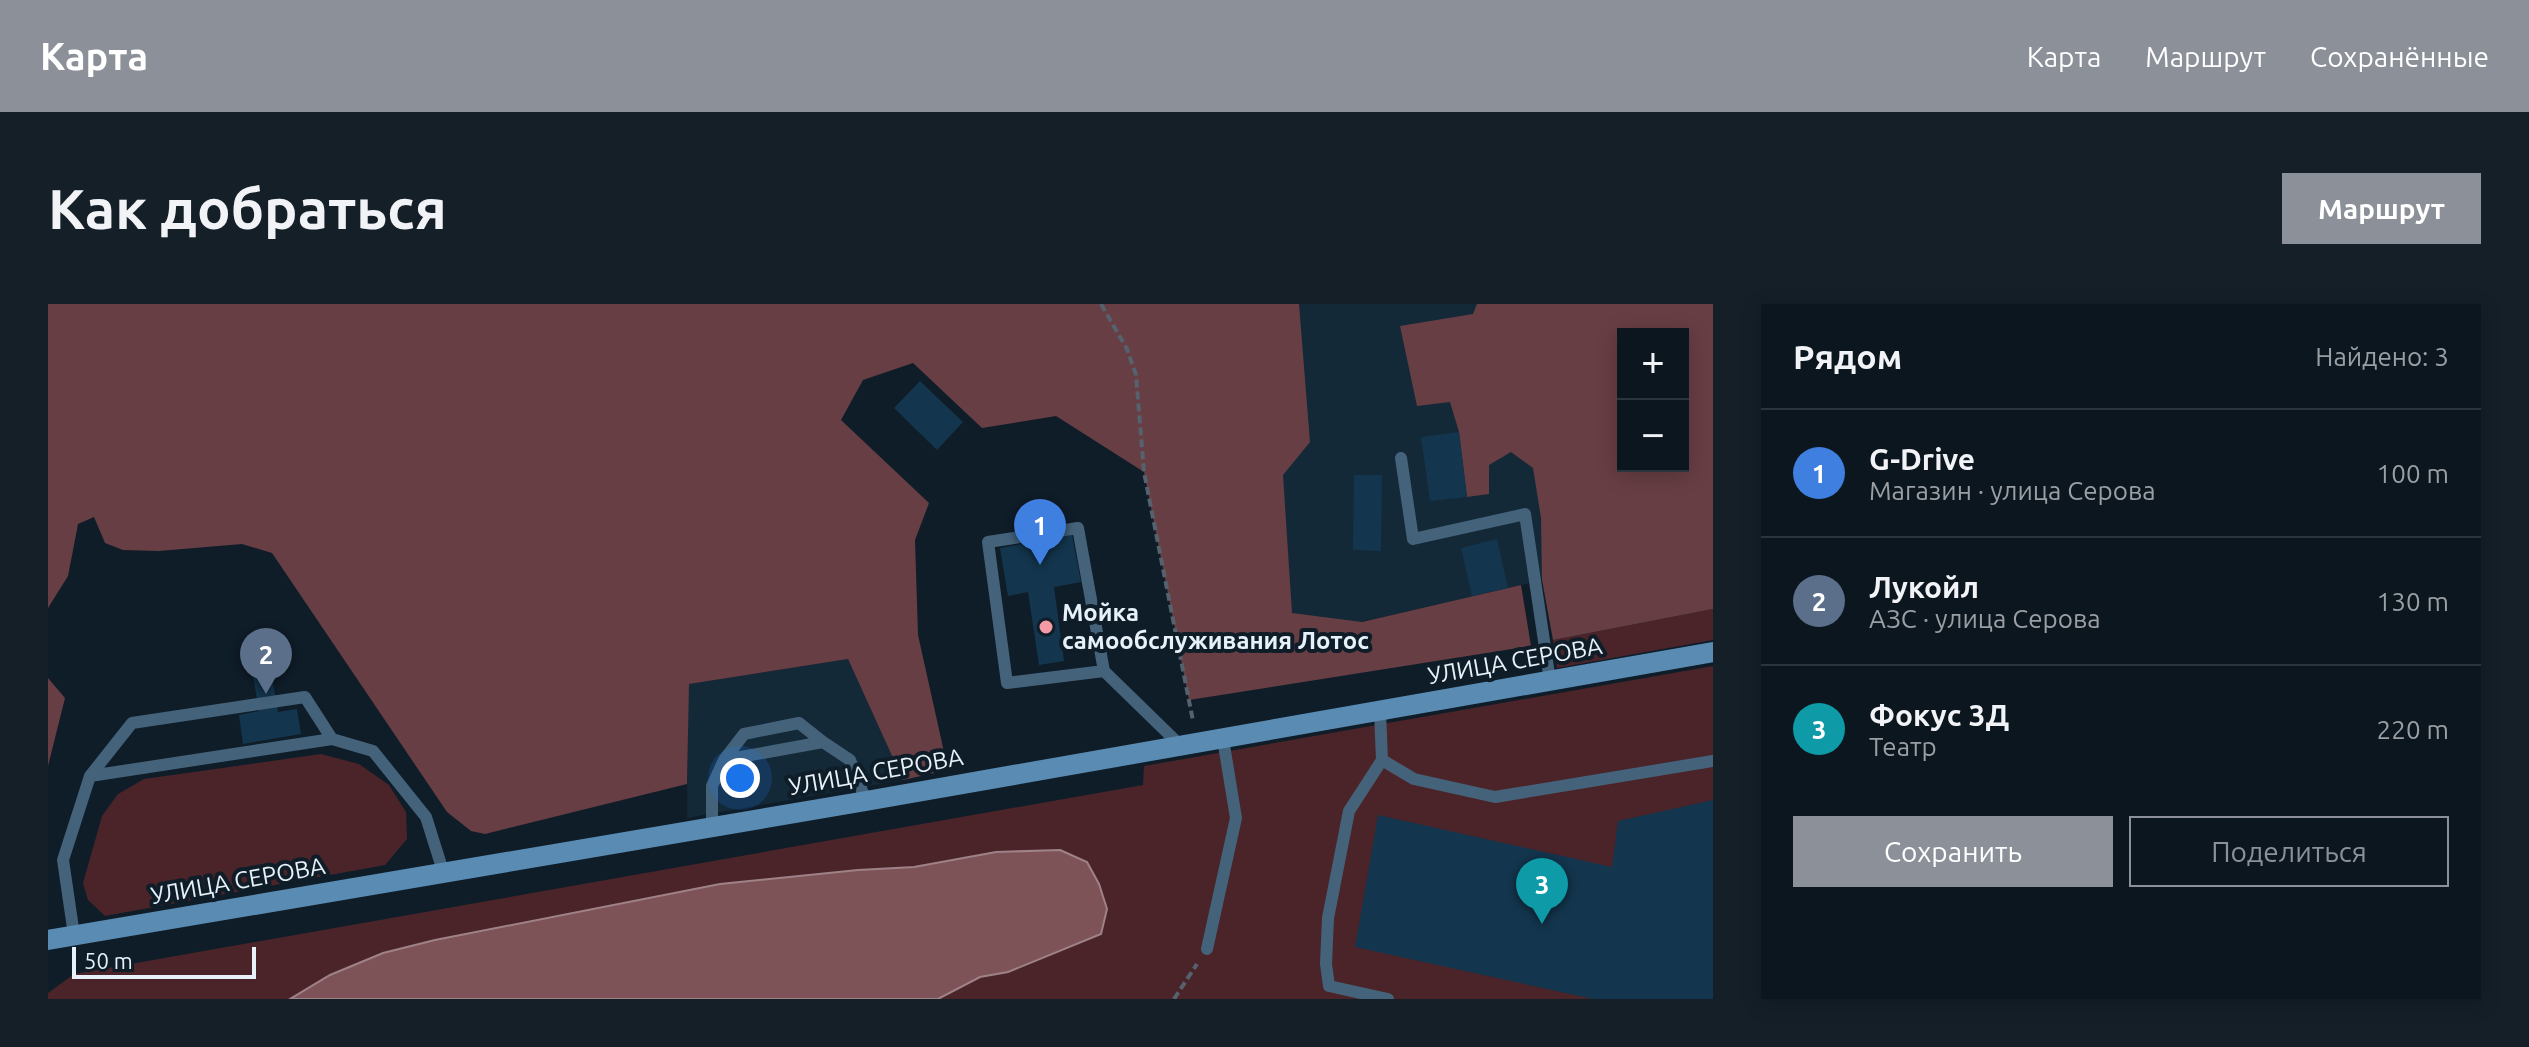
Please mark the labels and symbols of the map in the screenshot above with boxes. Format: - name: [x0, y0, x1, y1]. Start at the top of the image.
- pin: 1: [1014, 499, 1066, 565]
- place label: Мойка самообслуживания Лотос: [1062, 599, 1369, 654]
- marker: Мойка самообслуживания Лотос: [1037, 618, 1055, 636]
- pin: 2: [240, 628, 292, 694]
- street label: УЛИЦА СЕРОВА: [1426, 632, 1605, 689]
- street label: УЛИЦА СЕРОВА: [787, 743, 966, 800]
- your location: [720, 758, 760, 798]
- street label: УЛИЦА СЕРОВА: [149, 852, 328, 909]
- pin: 3: [1516, 858, 1568, 924]
- scale bar: [72, 943, 256, 979]

